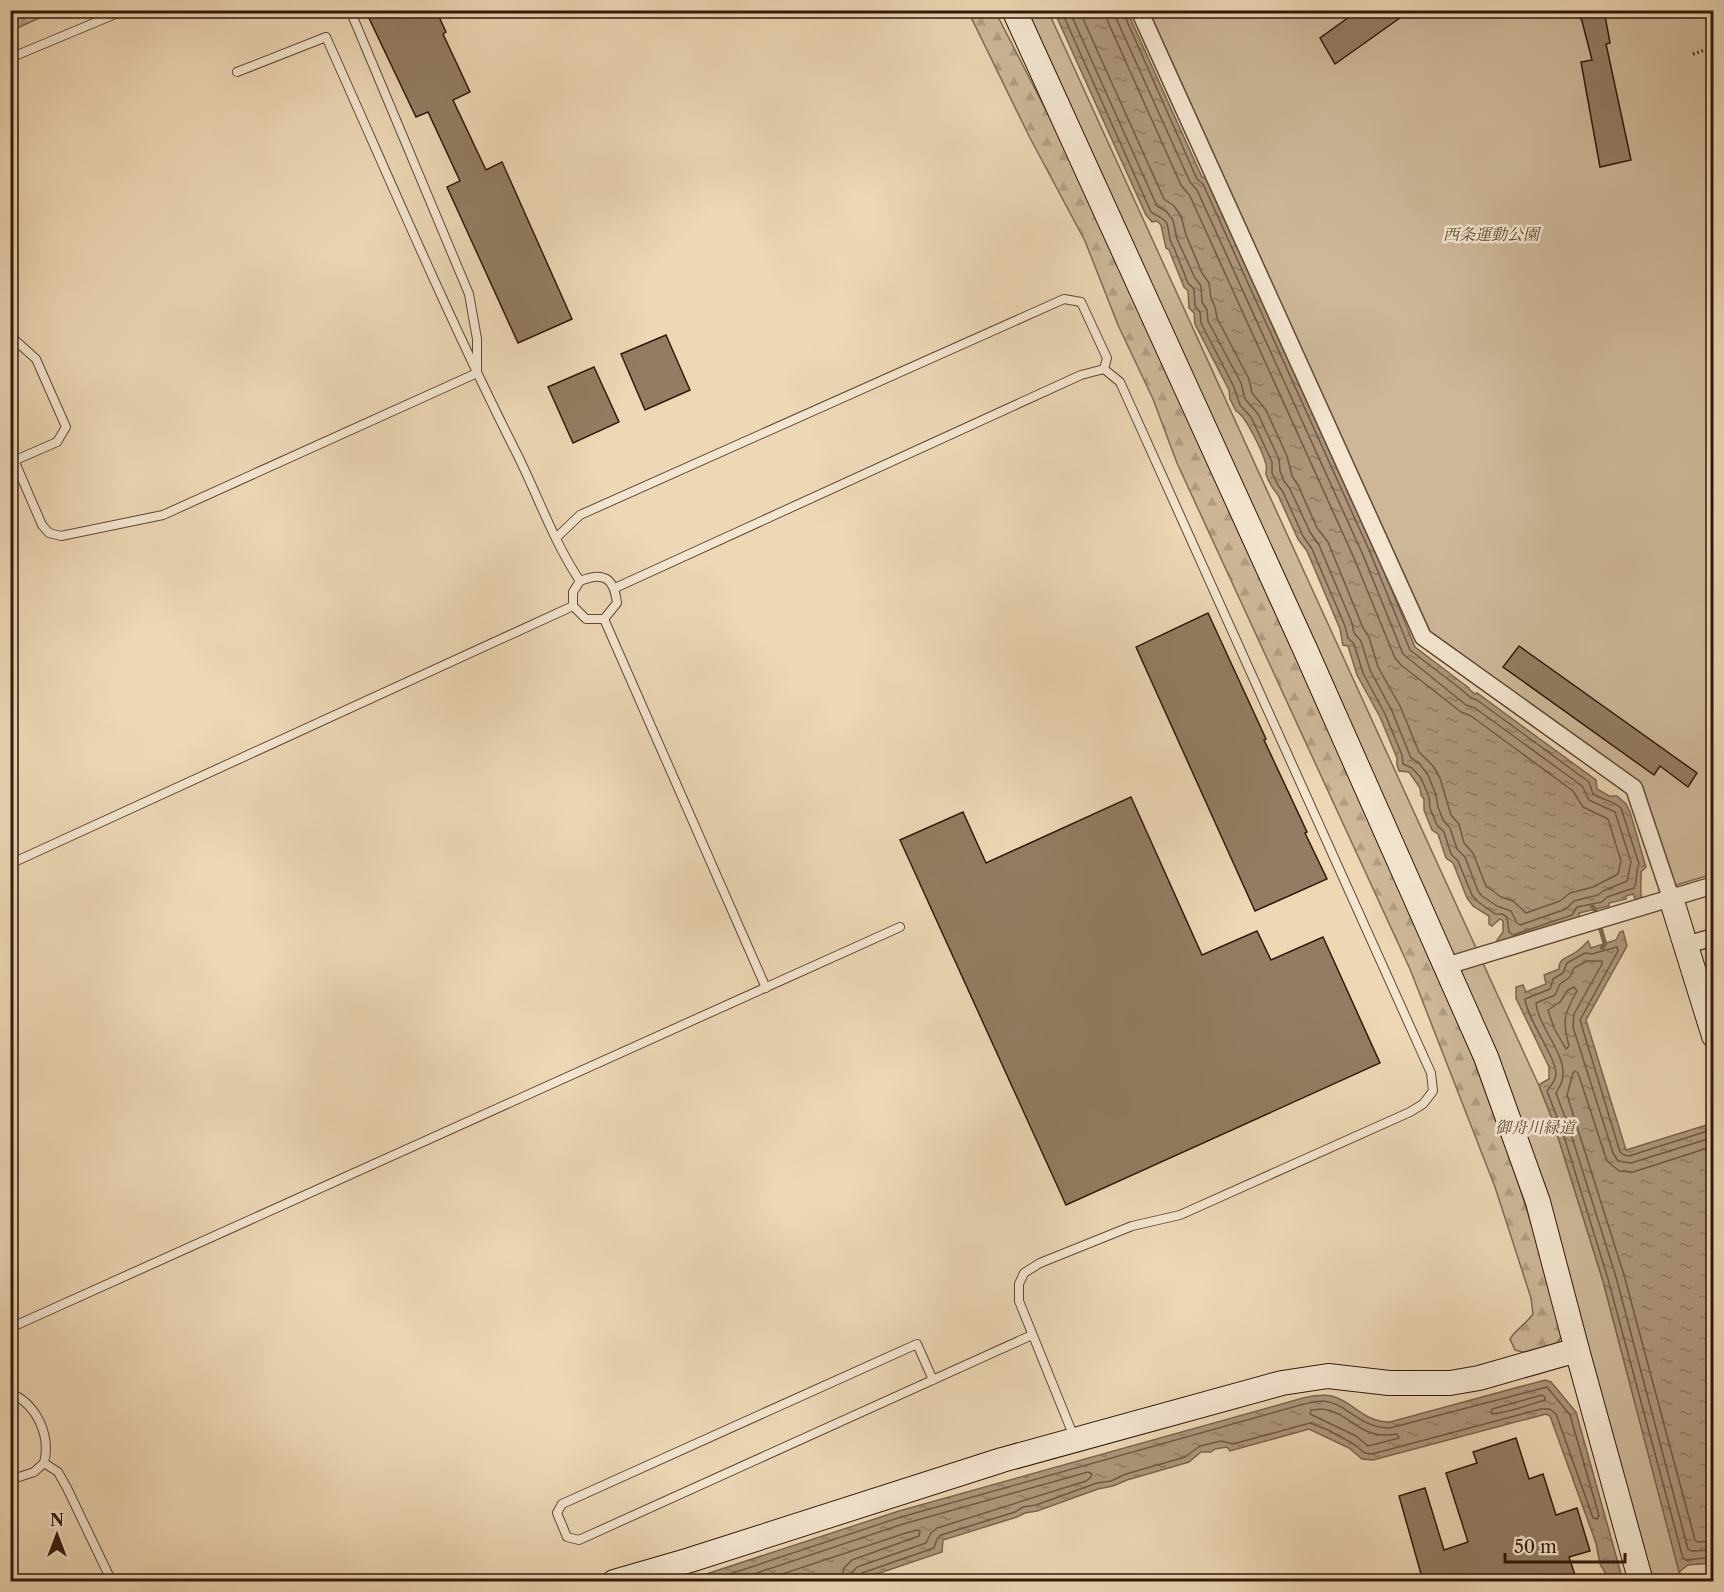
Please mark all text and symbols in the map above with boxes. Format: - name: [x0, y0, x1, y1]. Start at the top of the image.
- park label: 西条運動公園: [1443, 224, 1542, 244]
- park label: 御舟川緑道: [1495, 1117, 1578, 1137]
- north arrow: [27, 1505, 87, 1565]
- text: N: [50, 1510, 64, 1530]
- scale bar: [1505, 1526, 1625, 1564]
- text: 50 m: [1514, 1536, 1557, 1558]

